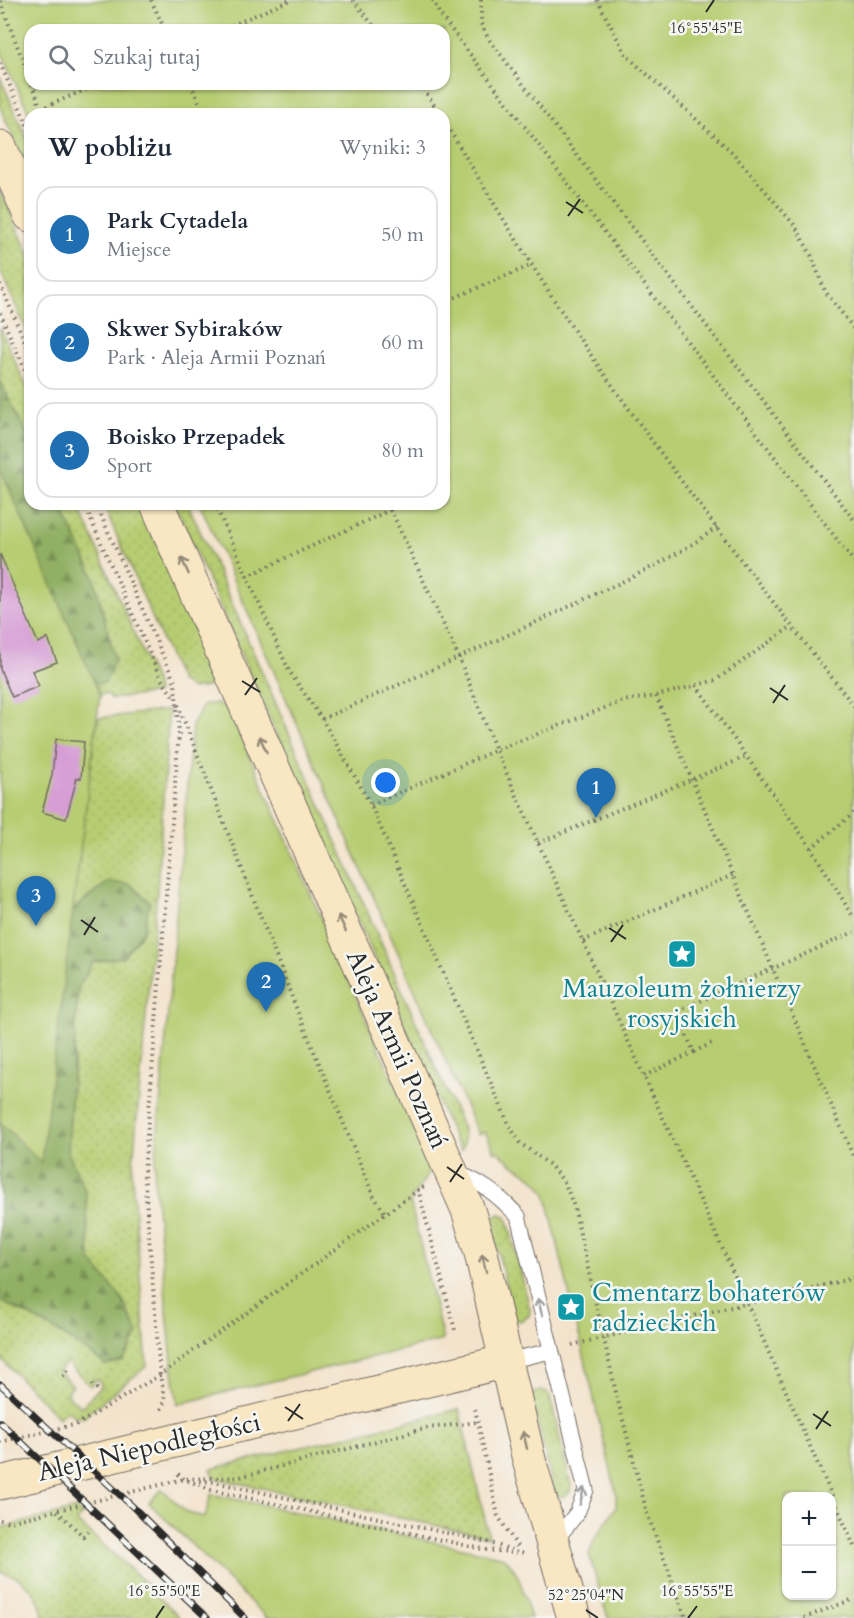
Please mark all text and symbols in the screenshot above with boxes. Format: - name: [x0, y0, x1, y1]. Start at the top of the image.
- text: 16°55'45"E: [670, 18, 742, 38]
- search box: [24, 24, 450, 90]
- icon: search: [45, 41, 78, 74]
- text: Szukaj tutaj: [93, 42, 201, 72]
- text: W pobliżu: [48, 130, 173, 165]
- text: Wyniki: 3: [339, 134, 426, 161]
- text: Park Cytadela: [107, 206, 248, 236]
- text: 1: [64, 221, 75, 248]
- text: 50 m: [381, 221, 424, 248]
- text: Miejsce: [107, 236, 171, 263]
- text: Skwer Sybiraków: [107, 314, 283, 344]
- text: 2: [64, 329, 75, 356]
- text: 60 m: [381, 329, 424, 356]
- text: Park · Aleja Armii Poznań: [107, 344, 327, 371]
- text: Boisko Przepadek: [107, 422, 286, 452]
- text: 3: [64, 437, 75, 464]
- text: 80 m: [381, 437, 424, 464]
- text: Sport: [107, 452, 152, 479]
- one-way arrow: [178, 557, 190, 575]
- one-way arrow: [257, 736, 269, 754]
- your location: [371, 768, 400, 797]
- pin: 1: [576, 768, 616, 818]
- pin: 3: [16, 876, 56, 926]
- one-way arrow: [336, 914, 348, 932]
- place icon: Mauzoleum żołnierzy rosyjskich: [666, 938, 698, 970]
- street label: Aleja Armii Poznań: [338, 944, 458, 1156]
- pin: 2: [246, 962, 286, 1012]
- place label: Mauzoleum żołnierzy rosyjskich: [563, 971, 802, 1036]
- one-way arrow: [478, 1254, 489, 1274]
- place label: Cmentarz bohaterów radzieckich: [592, 1275, 826, 1340]
- place icon: Cmentarz bohaterów radzieckich: [555, 1291, 587, 1323]
- one-way arrow: [534, 1298, 545, 1317]
- street label: Aleja Niepodległości: [34, 1404, 264, 1490]
- one-way arrow: [519, 1431, 530, 1450]
- one-way arrow: [577, 1487, 589, 1506]
- map controls: [782, 1492, 836, 1600]
- button: +: [782, 1492, 836, 1546]
- button: −: [782, 1546, 836, 1600]
- text: 16°55'50"E: [128, 1581, 200, 1601]
- text: 16°55'55"E: [661, 1581, 733, 1601]
- text: 52°25'04"N: [548, 1585, 624, 1605]

